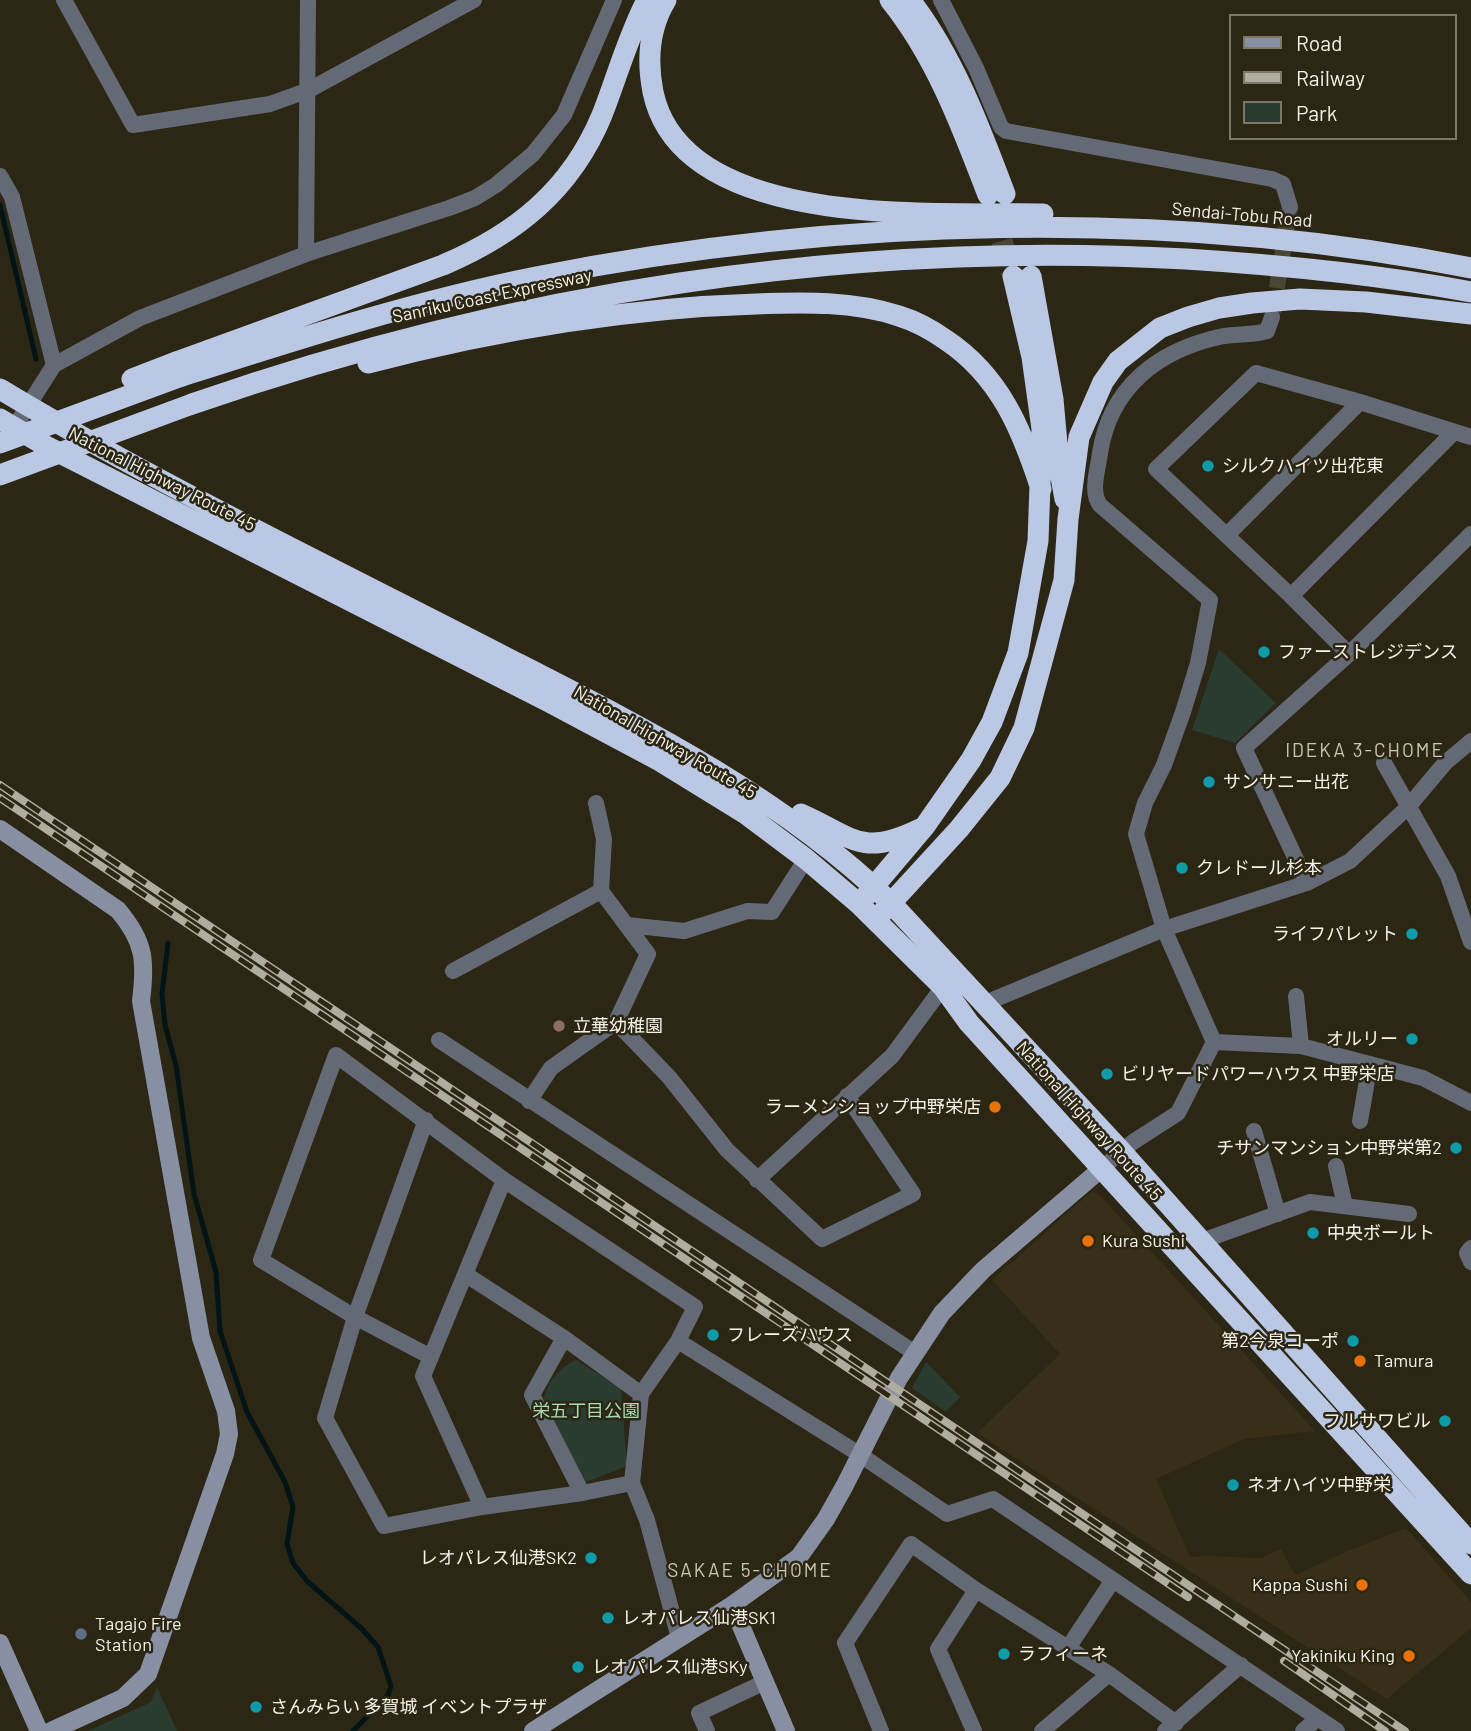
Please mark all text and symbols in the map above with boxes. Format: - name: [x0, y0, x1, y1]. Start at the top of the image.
- legend: [1230, 14, 1457, 140]
- text: Road: [1296, 30, 1342, 55]
- text: Railway: [1296, 65, 1365, 90]
- text: Park: [1296, 100, 1337, 125]
- street label: Sendai-Tobu Road: [1171, 198, 1313, 232]
- street label: Sanriku Coast Expressway: [390, 264, 594, 328]
- street label: National Highway Route 45: [65, 422, 259, 536]
- place label: シルクハイツ出花東: [1222, 455, 1384, 477]
- marker: シルクハイツ出花東: [1200, 458, 1216, 474]
- place label: ファーストレジデンス: [1278, 641, 1458, 663]
- marker: ファーストレジデンス: [1256, 644, 1272, 660]
- street label: National Highway Route 45: [570, 681, 760, 803]
- district label: IDEKA 3-CHOME: [1287, 740, 1443, 762]
- place label: サンサニー出花: [1223, 771, 1349, 793]
- marker: サンサニー出花: [1201, 774, 1217, 790]
- place label: クレドール杉本: [1196, 857, 1322, 879]
- marker: クレドール杉本: [1174, 860, 1190, 876]
- place label: ライフパレット: [1272, 923, 1398, 945]
- marker: ライフパレット: [1404, 926, 1420, 942]
- place label: 立華幼稚園: [573, 1015, 663, 1037]
- marker: 立華幼稚園: [551, 1018, 567, 1034]
- place label: オルリー: [1326, 1028, 1398, 1050]
- marker: オルリー: [1404, 1031, 1420, 1047]
- street label: National Highway Route 45: [1012, 1037, 1166, 1205]
- place label: ビリヤードパワーハウス 中野栄店: [1121, 1063, 1395, 1085]
- marker: ビリヤードパワーハウス 中野栄店: [1099, 1066, 1115, 1082]
- place label: ラーメンショップ中野栄店: [765, 1096, 981, 1118]
- marker: ラーメンショップ中野栄店: [987, 1099, 1003, 1115]
- place label: チサンマンション中野栄第2: [1216, 1137, 1442, 1159]
- marker: チサンマンション中野栄第2: [1448, 1140, 1464, 1156]
- place label: 中央ボールト: [1327, 1222, 1435, 1244]
- marker: 中央ボールト: [1305, 1225, 1321, 1241]
- place label: Kura Sushi: [1102, 1230, 1185, 1252]
- marker: Kura Sushi: [1080, 1233, 1096, 1249]
- place label: フレーズハウス: [727, 1324, 853, 1346]
- marker: フレーズハウス: [705, 1327, 721, 1343]
- place label: 第2今泉コーポ: [1221, 1330, 1339, 1352]
- marker: 第2今泉コーポ: [1345, 1333, 1361, 1349]
- place label: Tamura: [1374, 1350, 1433, 1372]
- marker: Tamura: [1352, 1353, 1368, 1369]
- park label: 栄五丁目公園: [532, 1400, 640, 1422]
- place label: フルサワビル: [1323, 1410, 1431, 1432]
- marker: フルサワビル: [1437, 1413, 1453, 1429]
- place label: ネオハイツ中野栄: [1247, 1474, 1391, 1496]
- marker: ネオハイツ中野栄: [1225, 1477, 1241, 1493]
- place label: レオパレス仙港SK2: [420, 1547, 577, 1569]
- marker: レオパレス仙港SK2: [583, 1550, 599, 1566]
- district label: SAKAE 5-CHOME: [669, 1560, 831, 1582]
- place label: Kappa Sushi: [1252, 1574, 1348, 1596]
- marker: Kappa Sushi: [1354, 1577, 1370, 1593]
- place label: レオパレス仙港SK1: [622, 1607, 776, 1629]
- marker: レオパレス仙港SK1: [600, 1610, 616, 1626]
- place label: Tagajo Fire Station: [95, 1613, 182, 1656]
- marker: Tagajo Fire Station: [73, 1626, 89, 1642]
- place label: ラフィーネ: [1018, 1643, 1108, 1665]
- place label: Yakiniku King: [1291, 1645, 1395, 1667]
- marker: ラフィーネ: [996, 1646, 1012, 1662]
- marker: Yakiniku King: [1401, 1648, 1417, 1664]
- place label: レオパレス仙港SKy: [592, 1656, 747, 1678]
- marker: レオパレス仙港SKy: [570, 1659, 586, 1675]
- place label: さんみらい 多賀城 イベントプラザ: [270, 1696, 547, 1718]
- marker: さんみらい 多賀城 イベントプラザ: [248, 1699, 264, 1715]

